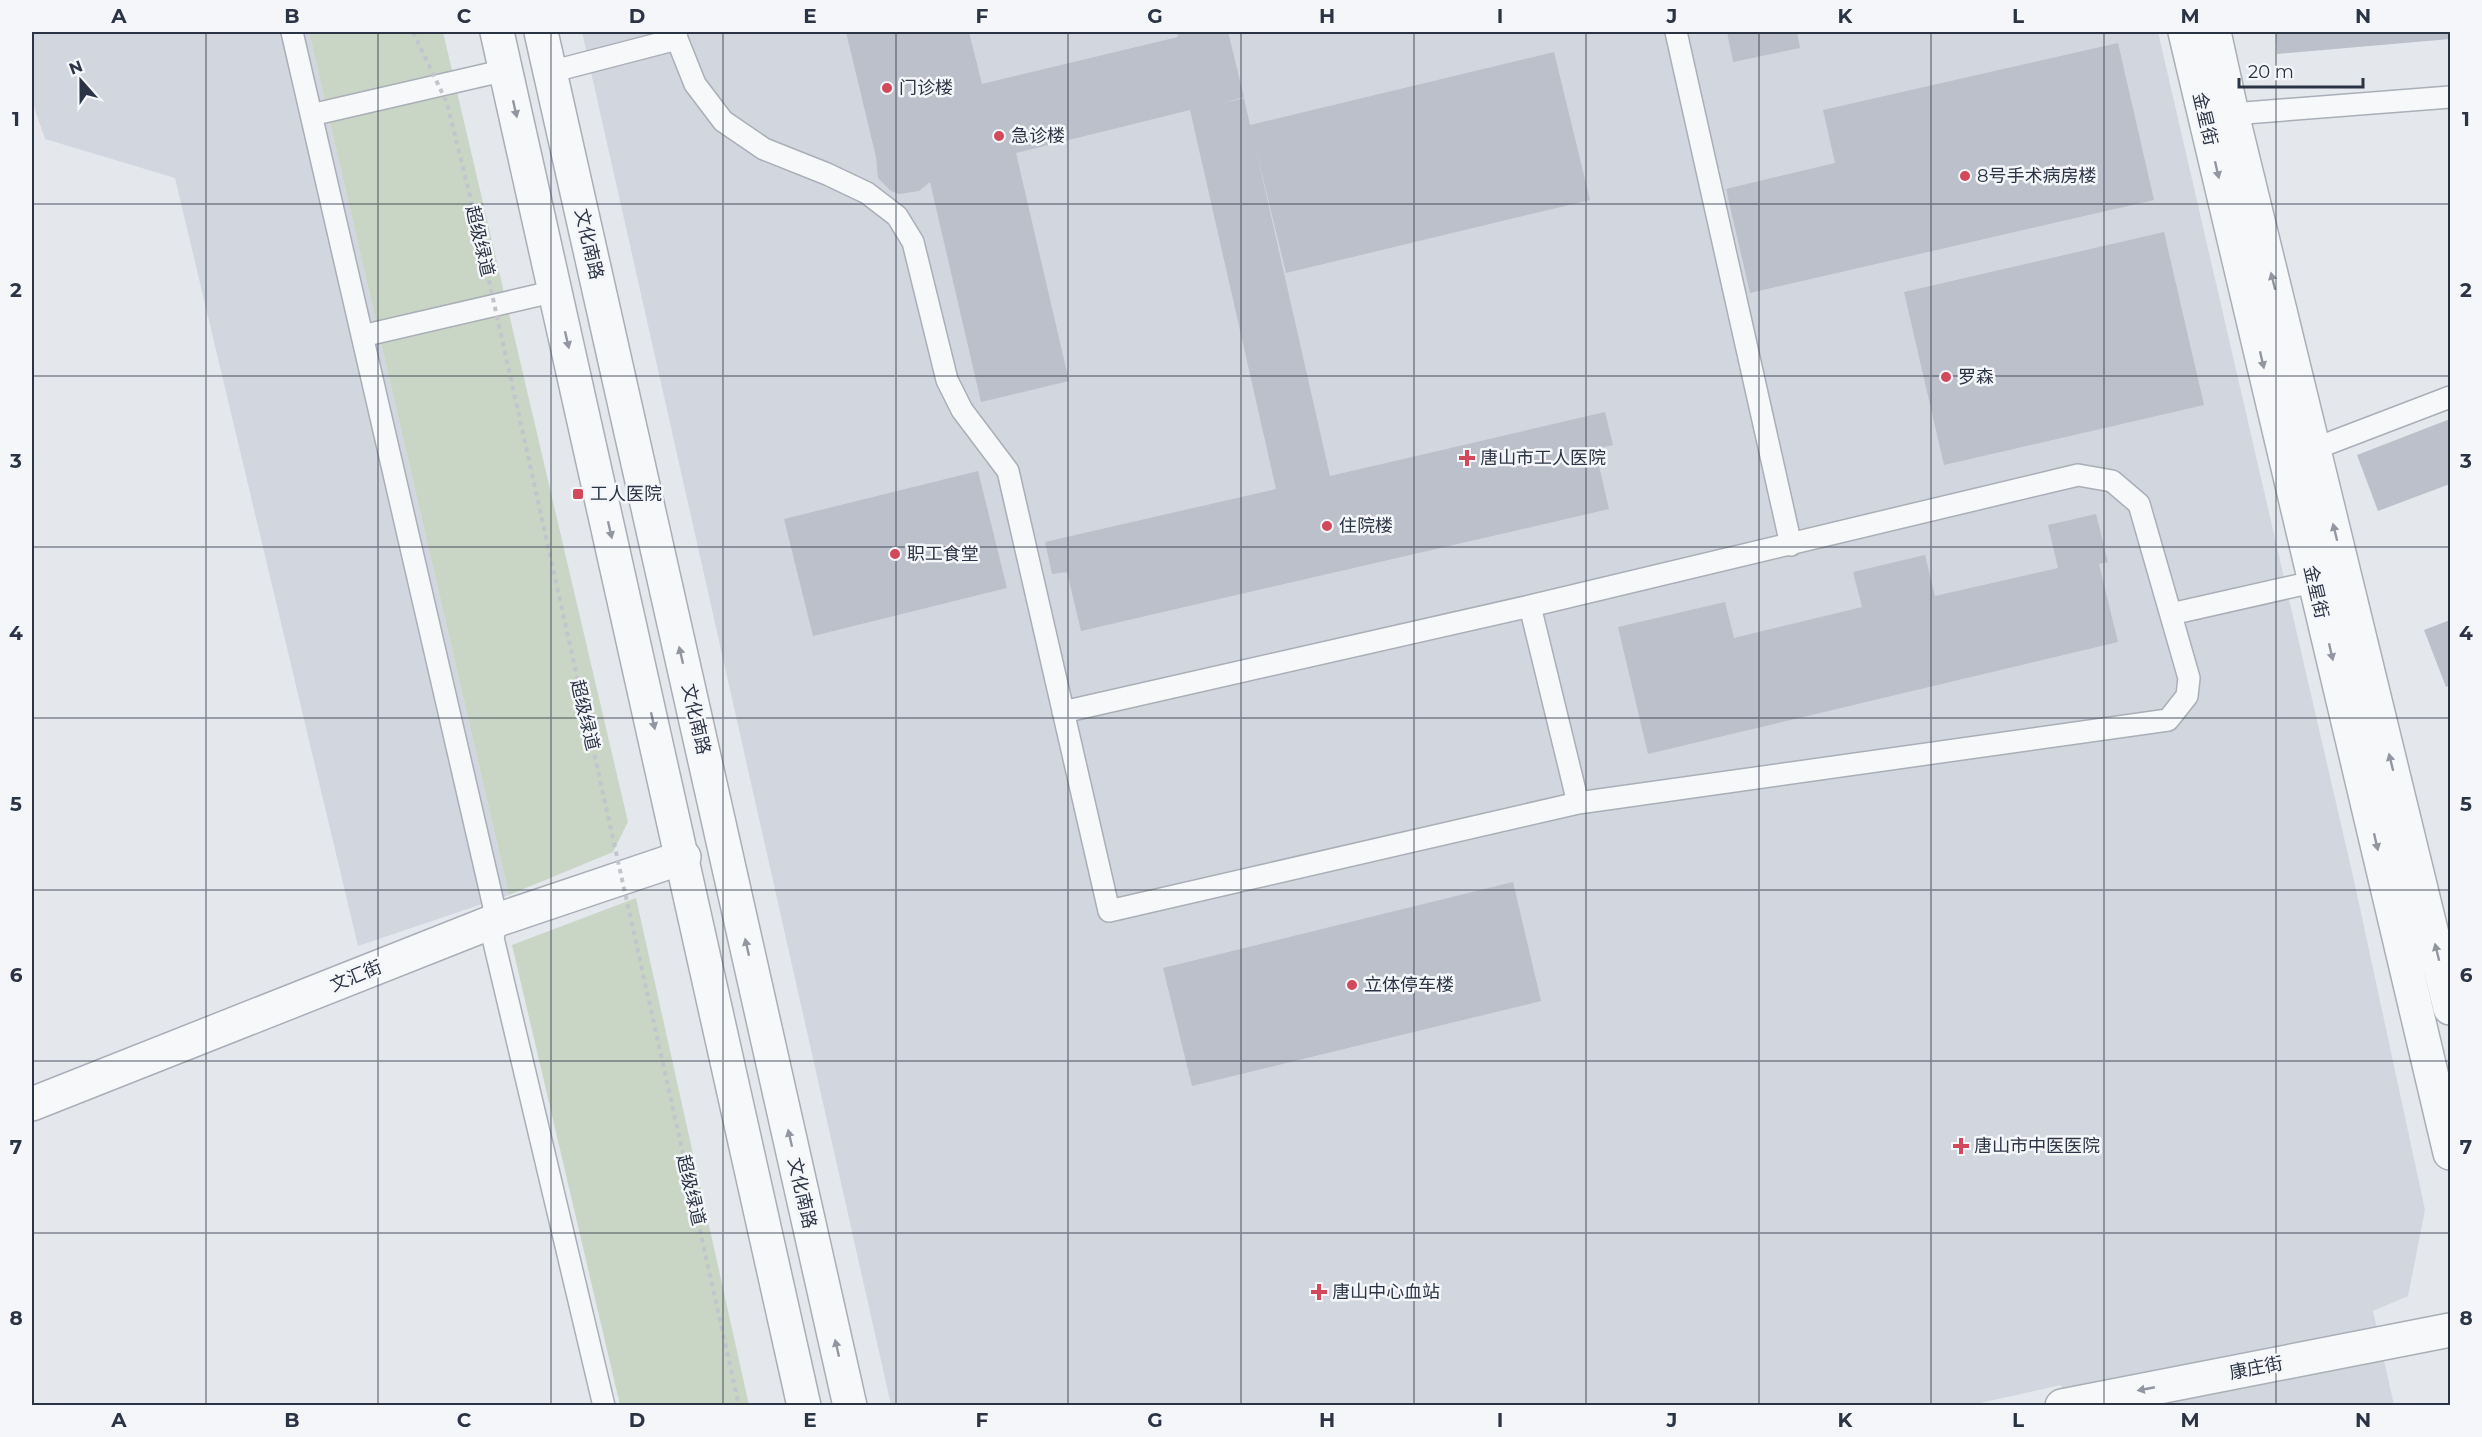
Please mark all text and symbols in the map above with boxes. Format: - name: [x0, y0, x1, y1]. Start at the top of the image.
- text: A: [110, 4, 127, 28]
- text: B: [284, 4, 300, 28]
- text: C: [457, 4, 472, 28]
- text: D: [629, 4, 645, 28]
- text: E: [803, 4, 817, 28]
- text: F: [976, 4, 989, 28]
- text: G: [1147, 4, 1163, 28]
- text: H: [1319, 4, 1335, 28]
- text: I: [1497, 4, 1503, 28]
- text: J: [1666, 4, 1677, 28]
- text: K: [1838, 4, 1854, 28]
- text: L: [2012, 4, 2024, 28]
- text: M: [2180, 4, 2200, 28]
- text: N: [2355, 4, 2371, 28]
- north arrow: [51, 51, 111, 111]
- scale bar: [2239, 51, 2364, 89]
- text: N: [66, 56, 85, 79]
- text: 20 m: [2248, 61, 2294, 83]
- place label: 门诊楼: [899, 77, 953, 99]
- marker: 门诊楼: [880, 81, 894, 95]
- street label: 金星街: [2188, 90, 2222, 148]
- one-way arrow: [511, 100, 520, 119]
- text: 1: [12, 107, 20, 131]
- text: 1: [2462, 107, 2470, 131]
- place label: 急诊楼: [1011, 125, 1065, 147]
- marker: 急诊楼: [992, 129, 1006, 143]
- one-way arrow: [2213, 161, 2223, 179]
- place label: 8号手术病房楼: [1977, 165, 2096, 187]
- marker: 8号手术病房楼: [1958, 169, 1972, 183]
- street label: 超级绿道: [461, 203, 499, 279]
- street label: 文化南路: [570, 206, 608, 282]
- one-way arrow: [2267, 272, 2277, 291]
- text: 2: [10, 278, 22, 302]
- text: 2: [2460, 278, 2472, 302]
- one-way arrow: [563, 331, 573, 349]
- one-way arrow: [2257, 351, 2267, 369]
- place label: 罗森: [1958, 366, 1994, 388]
- marker: 罗森: [1939, 370, 1953, 384]
- place label: 唐山市工人医院: [1480, 447, 1606, 469]
- text: 3: [9, 449, 22, 473]
- marker: 唐山市工人医院: [1458, 449, 1476, 467]
- text: 3: [2459, 449, 2472, 473]
- place label: 工人医院: [590, 483, 662, 505]
- marker: 工人医院: [571, 487, 585, 501]
- place label: 住院楼: [1339, 515, 1393, 537]
- marker: 住院楼: [1320, 519, 1334, 533]
- one-way arrow: [606, 521, 615, 540]
- one-way arrow: [2329, 523, 2339, 541]
- place label: 职工食堂: [907, 543, 979, 565]
- marker: 职工食堂: [888, 547, 902, 561]
- street label: 金星街: [2299, 563, 2333, 621]
- text: 4: [9, 621, 23, 645]
- text: 4: [2459, 621, 2473, 645]
- one-way arrow: [2326, 643, 2336, 661]
- one-way arrow: [676, 646, 686, 664]
- street label: 超级绿道: [566, 677, 604, 753]
- street label: 文化南路: [677, 681, 715, 757]
- one-way arrow: [649, 711, 658, 730]
- one-way arrow: [2386, 753, 2396, 771]
- text: 5: [10, 792, 22, 816]
- text: 5: [2460, 792, 2472, 816]
- one-way arrow: [2372, 832, 2382, 851]
- one-way arrow: [742, 938, 751, 957]
- one-way arrow: [2431, 942, 2441, 961]
- street label: 文汇街: [327, 956, 385, 996]
- text: 6: [10, 963, 23, 987]
- text: 6: [2460, 963, 2473, 987]
- place label: 立体停车楼: [1364, 974, 1454, 996]
- marker: 立体停车楼: [1345, 978, 1359, 992]
- one-way arrow: [785, 1128, 794, 1147]
- text: 7: [10, 1135, 22, 1159]
- place label: 唐山市中医医院: [1974, 1135, 2100, 1157]
- text: 7: [2460, 1135, 2472, 1159]
- marker: 唐山市中医医院: [1952, 1137, 1970, 1155]
- street label: 超级绿道: [672, 1152, 710, 1228]
- street label: 文化南路: [783, 1155, 821, 1231]
- place label: 唐山中心血站: [1332, 1281, 1440, 1303]
- marker: 唐山中心血站: [1310, 1283, 1328, 1301]
- text: 8: [9, 1306, 23, 1330]
- text: 8: [2459, 1306, 2473, 1330]
- one-way arrow: [832, 1339, 842, 1358]
- street label: 康庄街: [2227, 1352, 2285, 1384]
- one-way arrow: [2136, 1385, 2155, 1394]
- text: A: [110, 1408, 127, 1432]
- text: B: [284, 1408, 300, 1432]
- text: C: [457, 1408, 472, 1432]
- text: D: [629, 1408, 645, 1432]
- text: E: [803, 1408, 817, 1432]
- text: F: [976, 1408, 989, 1432]
- text: G: [1147, 1408, 1163, 1432]
- text: H: [1319, 1408, 1335, 1432]
- text: I: [1497, 1408, 1503, 1432]
- text: J: [1666, 1408, 1677, 1432]
- text: K: [1838, 1408, 1854, 1432]
- text: L: [2012, 1408, 2024, 1432]
- text: M: [2180, 1408, 2200, 1432]
- text: N: [2355, 1408, 2371, 1432]

